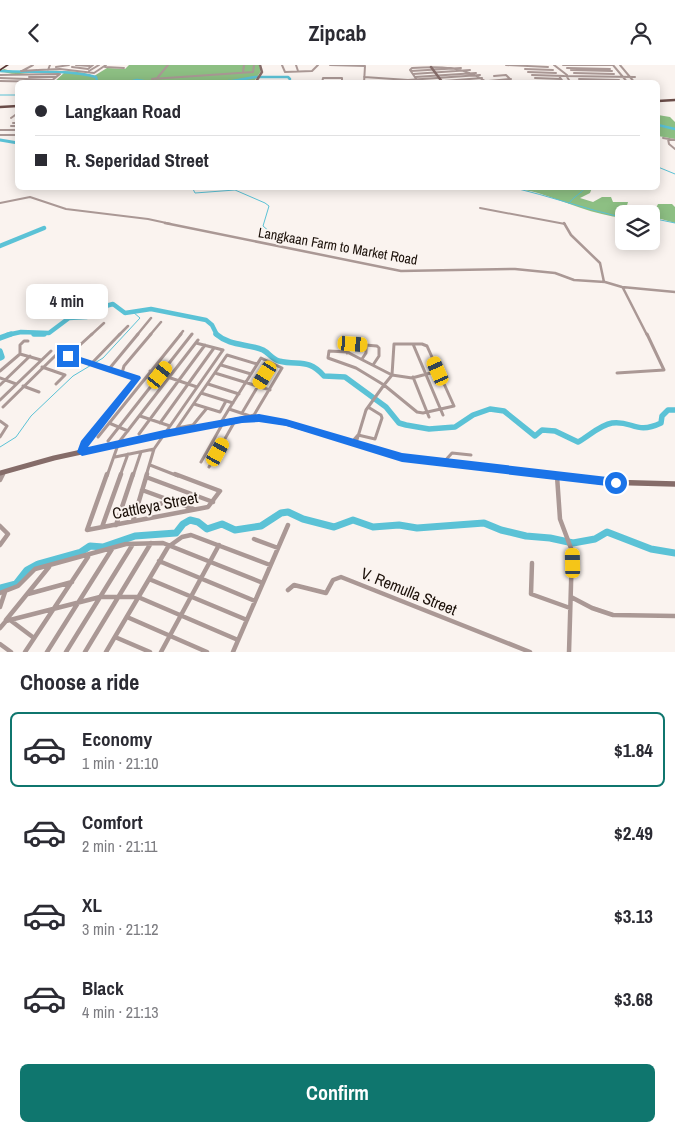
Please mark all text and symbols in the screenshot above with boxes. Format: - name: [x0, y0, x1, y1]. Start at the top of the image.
- text: Zipcab: [308, 18, 367, 48]
- icon: back: [20, 19, 48, 47]
- icon: person: [627, 19, 655, 47]
- text: Langkaan Road: [65, 98, 181, 124]
- text: R. Seperidad Street: [65, 147, 209, 173]
- map controls: [615, 205, 660, 250]
- button: layers: [615, 205, 660, 250]
- street label: Langkaan Farm to Market Road: [257, 223, 419, 269]
- callout: 4 min: [27, 283, 109, 319]
- text: 4 min: [50, 290, 84, 312]
- car: [337, 335, 368, 353]
- route end: [57, 345, 79, 367]
- car: [425, 354, 450, 388]
- car: [250, 358, 279, 392]
- car: [144, 359, 175, 391]
- car: [204, 435, 231, 469]
- route start: [605, 472, 627, 494]
- street label: Cattleya Street: [110, 486, 200, 524]
- car: [565, 548, 580, 578]
- street label: V. Remulla Street: [358, 562, 461, 620]
- text: Choose a ride: [20, 667, 139, 697]
- text: Economy: [82, 726, 152, 752]
- icon: car: [22, 727, 67, 772]
- text: $1.84: [614, 737, 653, 763]
- text: 1 min · 21:10: [82, 752, 159, 774]
- text: Comfort: [82, 809, 143, 835]
- icon: car: [22, 810, 67, 855]
- text: $2.49: [614, 820, 653, 846]
- text: 2 min · 21:11: [82, 835, 158, 857]
- text: XL: [82, 892, 102, 918]
- icon: car: [22, 893, 67, 938]
- text: $3.13: [614, 903, 653, 929]
- text: 3 min · 21:12: [82, 918, 159, 940]
- text: Black: [82, 975, 124, 1001]
- icon: car: [22, 976, 67, 1021]
- text: $3.68: [614, 986, 653, 1012]
- text: 4 min · 21:13: [82, 1001, 159, 1023]
- button: Confirm: [20, 1064, 655, 1122]

